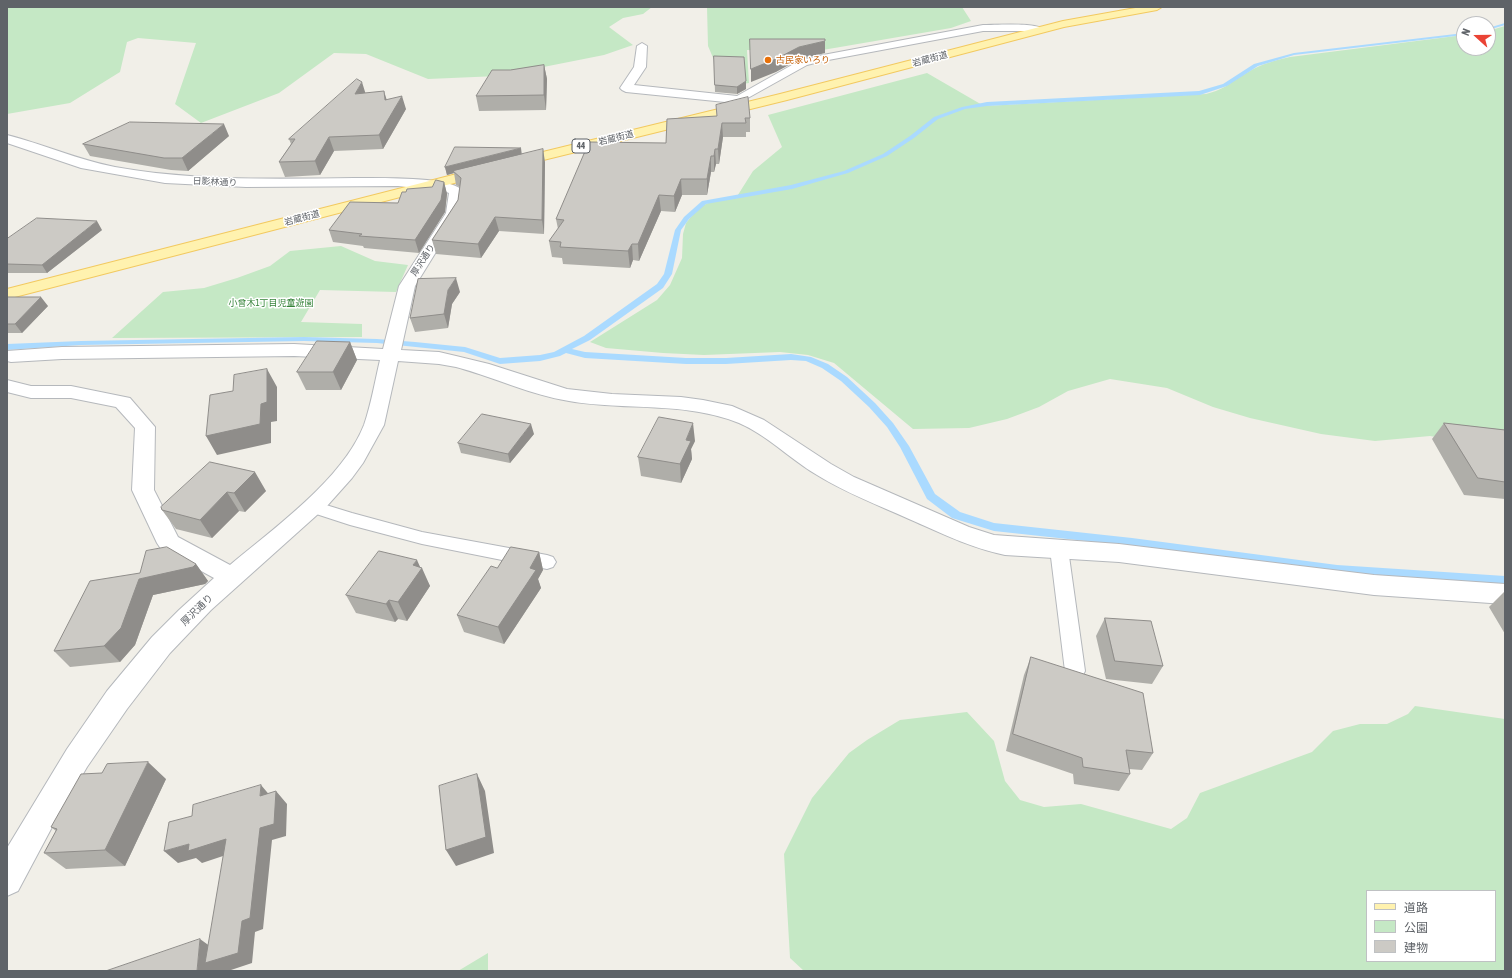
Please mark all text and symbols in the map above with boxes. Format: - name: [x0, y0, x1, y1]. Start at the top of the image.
- north arrow: [1456, 16, 1496, 56]
- text: N: [1459, 27, 1472, 37]
- street label: 岩蔵街道: [911, 49, 949, 69]
- marker: 古民家いろり: [763, 55, 773, 65]
- place label: 古民家いろり: [776, 55, 830, 65]
- street label: 岩蔵街道: [597, 128, 635, 148]
- road number: 44: [572, 139, 590, 153]
- street label: 日影林通り: [192, 175, 238, 189]
- street label: 岩蔵街道: [283, 208, 321, 228]
- street label: 厚沢通り: [409, 242, 437, 278]
- park label: 小曾木1丁目児童遊園: [228, 298, 314, 308]
- street label: 厚沢通り: [178, 592, 216, 628]
- legend: [1366, 890, 1496, 962]
- text: 道路: [1404, 901, 1428, 915]
- text: 公園: [1404, 921, 1428, 935]
- text: 建物: [1404, 941, 1428, 955]

